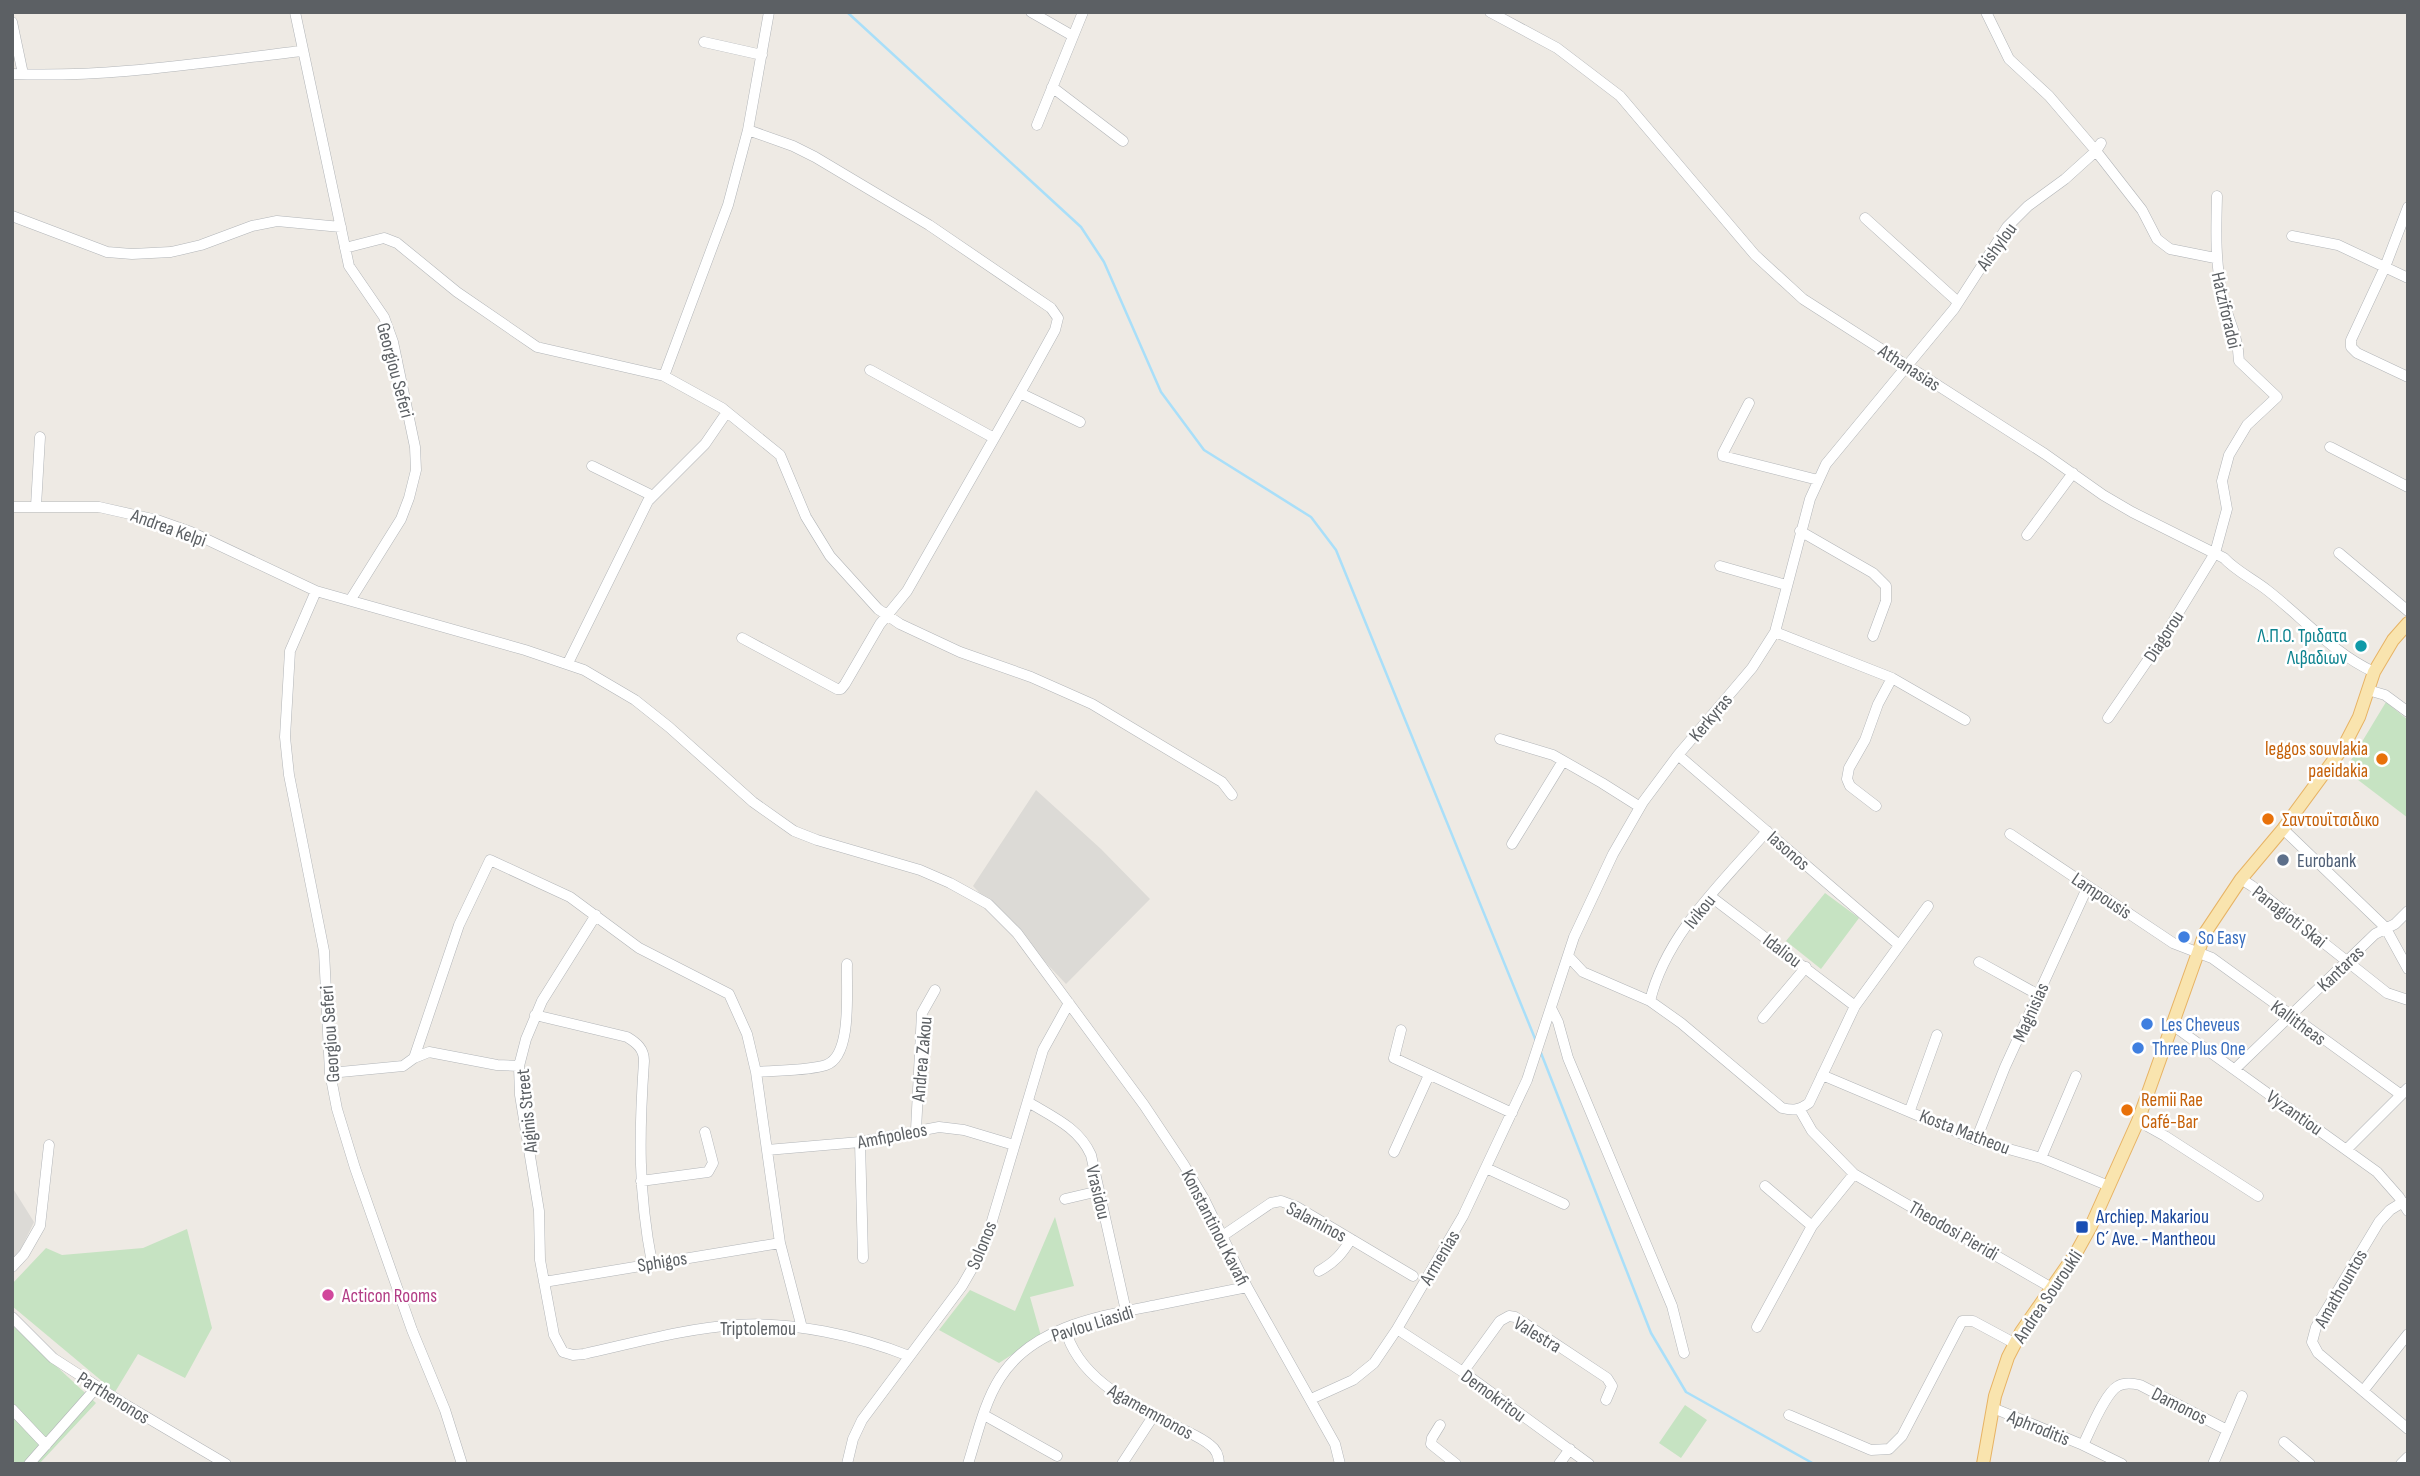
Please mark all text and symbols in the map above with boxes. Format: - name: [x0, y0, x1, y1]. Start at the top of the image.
- street label: Aishylou: [1972, 219, 2022, 276]
- street label: Hatziforadoi: [2206, 270, 2246, 351]
- street label: Georgiou Seferi: [371, 320, 418, 420]
- street label: Athanasias: [1873, 339, 1945, 397]
- street label: Andrea Kelpi: [127, 504, 209, 553]
- street label: Diagorou: [2139, 607, 2189, 667]
- place label: Λ.Π.Ο. Τριδατα Λιβαδιων: [2257, 625, 2348, 670]
- marker: Λ.Π.Ο. Τριδατα Λιβαδιων: [2353, 638, 2369, 654]
- street label: Kerkyras: [1685, 689, 1738, 747]
- place label: leggos souvlakia paeidakia: [2265, 738, 2368, 783]
- marker: leggos souvlakia paeidakia: [2374, 751, 2390, 767]
- place label: Σαντουϊτσιδικο: [2282, 809, 2380, 832]
- marker: Σαντουϊτσιδικο: [2260, 811, 2276, 827]
- street label: Iasonos: [1762, 826, 1814, 876]
- place label: Eurobank: [2297, 850, 2357, 873]
- marker: Eurobank: [2275, 852, 2291, 868]
- street label: Lampousis: [2067, 868, 2136, 925]
- street label: Panagioti Skai: [2247, 881, 2331, 953]
- street label: Ivikou: [1679, 890, 1721, 934]
- place label: So Easy: [2198, 927, 2247, 950]
- street label: Idaliou: [1758, 929, 1806, 973]
- marker: So Easy: [2176, 929, 2192, 945]
- street label: Kantaras: [2313, 941, 2369, 997]
- street label: Magnisias: [2008, 979, 2055, 1046]
- street label: Georgiou Seferi: [316, 985, 345, 1083]
- street label: Kallitheas: [2266, 996, 2330, 1051]
- place label: Les Cheveus: [2161, 1014, 2240, 1037]
- street label: Andrea Zakou: [907, 1016, 938, 1104]
- marker: Les Cheveus: [2139, 1016, 2155, 1032]
- place label: Three Plus One: [2152, 1038, 2246, 1061]
- marker: Three Plus One: [2130, 1040, 2146, 1056]
- street label: Aiginis Street: [512, 1067, 543, 1155]
- street label: Vyzantiou: [2262, 1086, 2327, 1141]
- place label: Remii Rae Café-Bar: [2141, 1089, 2203, 1134]
- marker: Remii Rae Café-Bar: [2119, 1102, 2135, 1118]
- street label: Kosta Matheou: [1916, 1105, 2013, 1160]
- street label: Amfipoleos: [854, 1118, 929, 1155]
- street label: Vrasidou: [1080, 1163, 1115, 1222]
- street label: Konstantinou Kavafi: [1176, 1166, 1254, 1290]
- street label: Theodosi Pieridi: [1904, 1196, 2002, 1266]
- street label: Salaminos: [1282, 1197, 1350, 1248]
- place label: Archiep. Makariou C´ Ave. - Mantheou: [2095, 1206, 2216, 1251]
- street label: Solonos: [962, 1218, 1003, 1273]
- marker: Archiep. Makariou C´ Ave. - Mantheou: [2074, 1219, 2090, 1235]
- street label: Armenias: [1415, 1226, 1466, 1290]
- street label: Amathountos: [2309, 1245, 2373, 1333]
- street label: Andrea Souroukli: [2008, 1246, 2088, 1349]
- street label: Sphigos: [636, 1247, 689, 1278]
- place label: Acticon Rooms: [341, 1285, 437, 1308]
- marker: Acticon Rooms: [320, 1287, 336, 1303]
- street label: Pavlou Liasidi: [1049, 1301, 1136, 1348]
- street label: Valestra: [1509, 1312, 1565, 1358]
- street label: Triptolemou: [720, 1318, 796, 1341]
- street label: Demokritou: [1456, 1365, 1530, 1427]
- street label: Parthenonos: [73, 1367, 154, 1430]
- street label: Agamemnonos: [1103, 1379, 1197, 1445]
- street label: Damonos: [2148, 1383, 2211, 1430]
- street label: Aphroditis: [2003, 1405, 2073, 1451]

